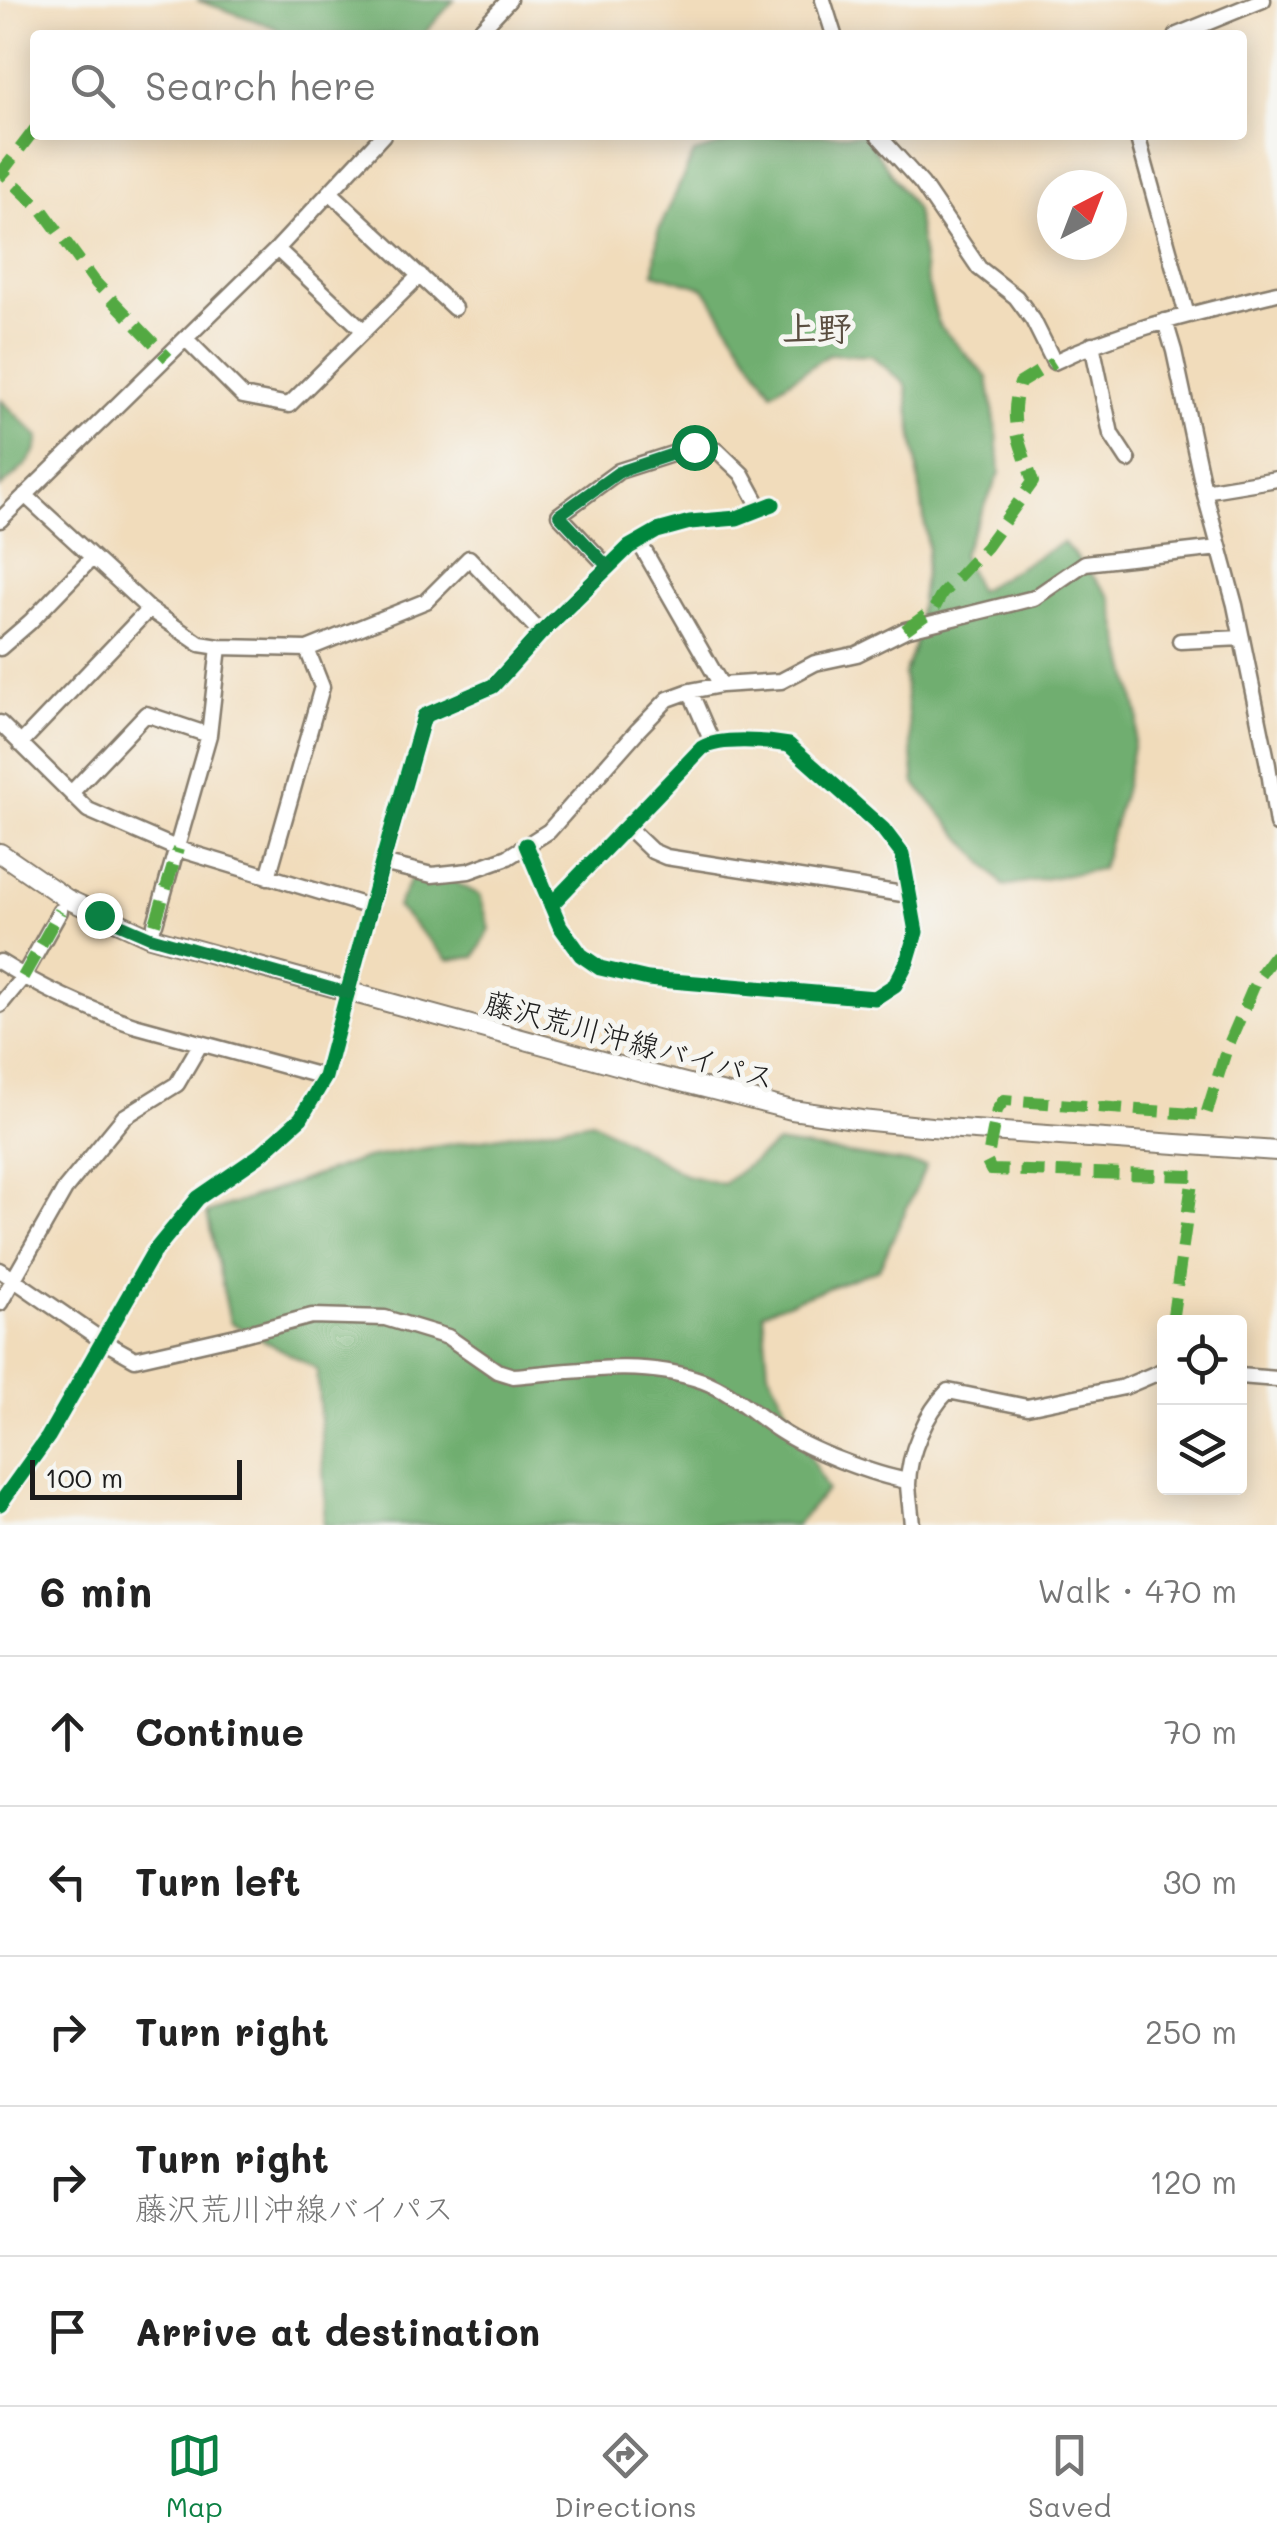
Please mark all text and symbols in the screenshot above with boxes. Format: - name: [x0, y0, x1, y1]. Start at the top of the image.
- search box: [30, 30, 1247, 140]
- icon: search: [65, 58, 120, 113]
- text: Search here: [145, 60, 376, 110]
- north arrow: [1037, 170, 1127, 260]
- district label: 上野: [782, 304, 852, 350]
- route start: [672, 425, 718, 471]
- route end: [77, 893, 123, 939]
- street label: 藤沢荒川沖線バイパス: [480, 981, 780, 1097]
- map controls: [1157, 1315, 1247, 1495]
- button: locate: [1157, 1315, 1247, 1405]
- button: layers: [1157, 1405, 1247, 1495]
- scale bar: [30, 1455, 242, 1500]
- text: 100 m: [45, 1459, 123, 1495]
- text: 6 min: [40, 1563, 152, 1618]
- text: Walk · 470 m: [1037, 1569, 1237, 1611]
- icon: ahead: [40, 1704, 95, 1759]
- text: Continue: [135, 1706, 304, 1756]
- text: 70 m: [1164, 1710, 1237, 1752]
- icon: left: [40, 1854, 95, 1909]
- text: Turn left: [135, 1856, 301, 1906]
- text: 30 m: [1163, 1860, 1237, 1902]
- icon: right: [40, 2004, 95, 2059]
- text: Turn right: [135, 2006, 329, 2056]
- text: 250 m: [1145, 2010, 1237, 2052]
- text: Turn right: [135, 2133, 329, 2183]
- icon: right: [40, 2154, 95, 2209]
- text: 120 m: [1149, 2160, 1237, 2202]
- text: 藤沢荒川沖線バイパス: [135, 2186, 454, 2228]
- icon: arrive: [40, 2304, 95, 2359]
- text: Arrive at destination: [135, 2306, 540, 2356]
- tab: Map: [166, 2428, 223, 2524]
- tab: Directions: [554, 2428, 697, 2524]
- tab: Saved: [1028, 2428, 1111, 2524]

